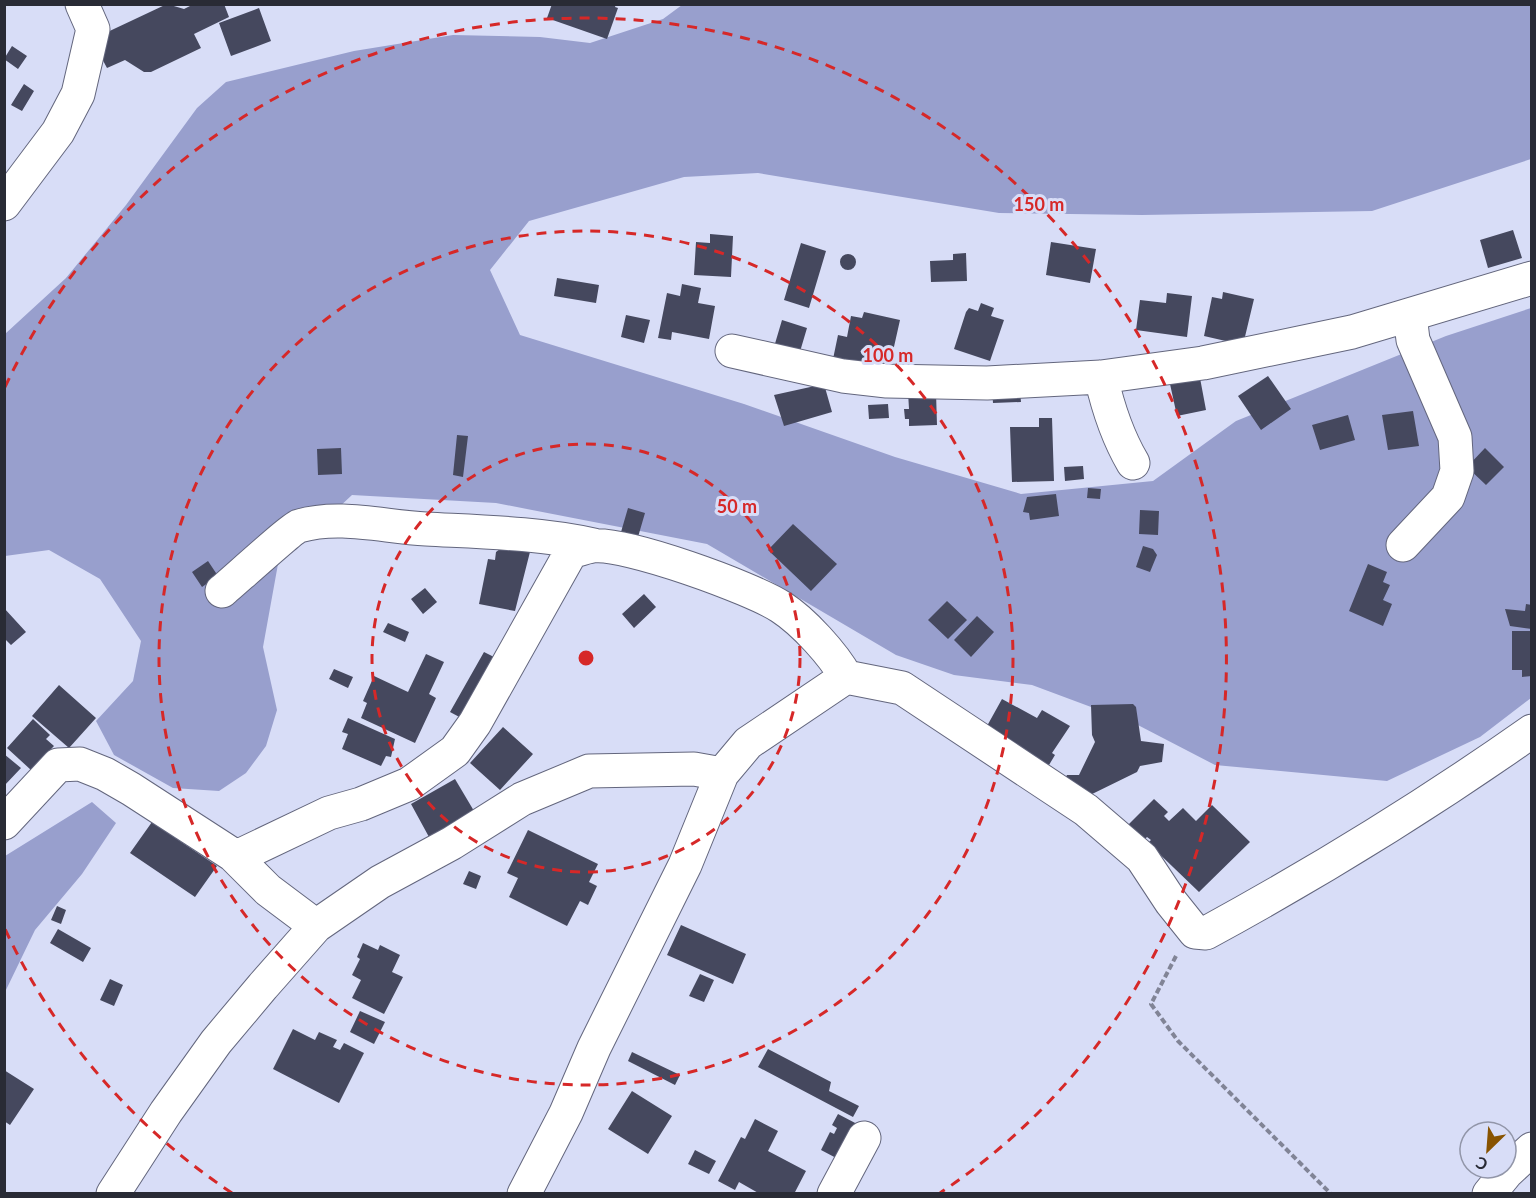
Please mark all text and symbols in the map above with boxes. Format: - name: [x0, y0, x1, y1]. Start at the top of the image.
- text: 150 m: [1014, 193, 1064, 215]
- text: 100 m: [863, 344, 913, 366]
- text: 50 m: [717, 495, 757, 517]
- centre of rings: [576, 648, 596, 668]
- north arrow: [1458, 1120, 1518, 1180]
- text: С: [1472, 1153, 1490, 1175]

